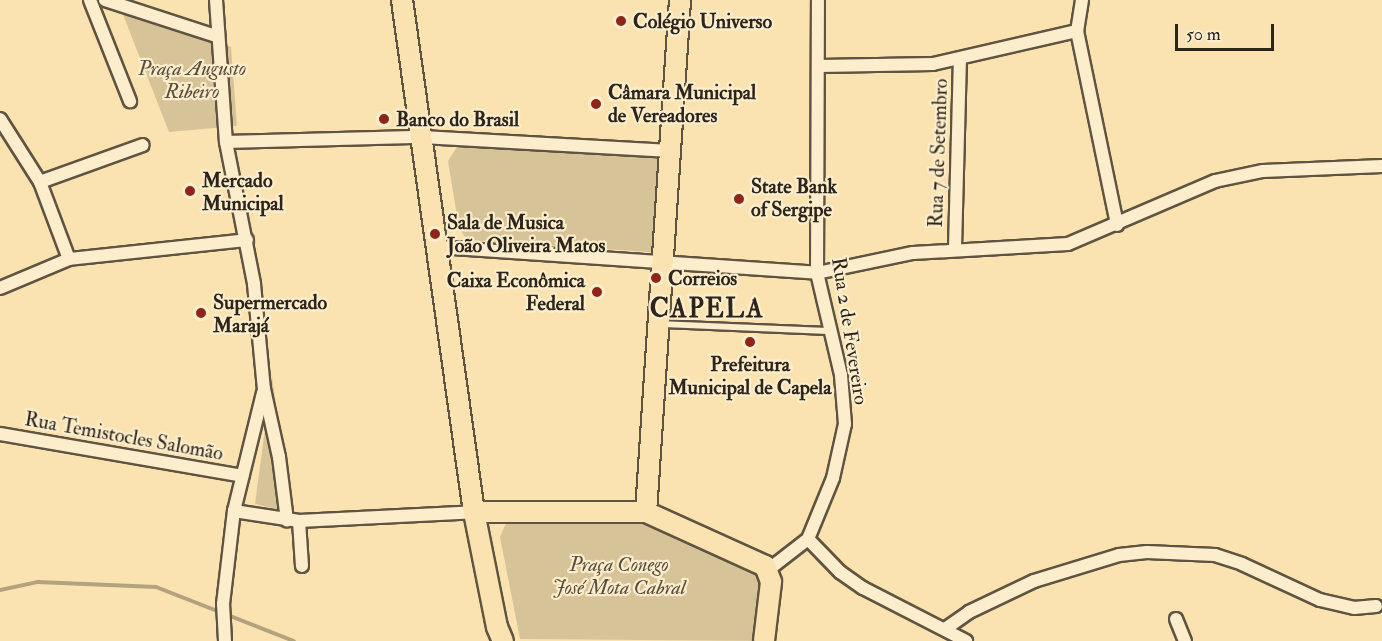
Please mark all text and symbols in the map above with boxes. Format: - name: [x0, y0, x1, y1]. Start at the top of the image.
- place label: Colégio Universo: [633, 9, 772, 33]
- scale bar: [1178, 12, 1277, 50]
- marker: Colégio Universo: [614, 14, 628, 28]
- text: 50 m: [1186, 23, 1221, 46]
- park label: Praça Augusto Ribeiro: [138, 57, 246, 104]
- street label: Rua 7 de Setembro: [923, 78, 953, 228]
- place label: Câmara Municipal de Vereadores: [608, 80, 756, 127]
- marker: Câmara Municipal de Vereadores: [589, 97, 603, 111]
- place label: Banco do Brasil: [396, 107, 519, 131]
- marker: Banco do Brasil: [377, 112, 391, 126]
- place label: Mercado Municipal: [202, 168, 284, 215]
- place label: State Bank of Sergipe: [751, 175, 837, 222]
- marker: Mercado Municipal: [183, 184, 197, 198]
- marker: State Bank of Sergipe: [732, 192, 746, 206]
- place label: Sala de Musica João Oliveira Matos: [447, 210, 605, 257]
- marker: Sala de Musica João Oliveira Matos: [428, 227, 442, 241]
- street label: Rua 2 de Fevereiro: [826, 256, 874, 406]
- place label: Correios: [668, 266, 737, 290]
- place label: Caixa Econômica Federal: [447, 268, 585, 315]
- marker: Correios: [649, 271, 663, 285]
- marker: Caixa Econômica Federal: [590, 285, 604, 299]
- place label: Supermercado Marajá: [213, 290, 327, 337]
- district label: CAPELA: [650, 294, 764, 326]
- marker: Supermercado Marajá: [194, 306, 208, 320]
- marker: Prefeitura Municipal de Capela: [743, 335, 757, 349]
- place label: Prefeitura Municipal de Capela: [669, 352, 831, 399]
- street label: Rua Temistocles Salomão: [23, 407, 225, 465]
- park label: Praça Conego José Mota Cabral: [552, 553, 686, 600]

